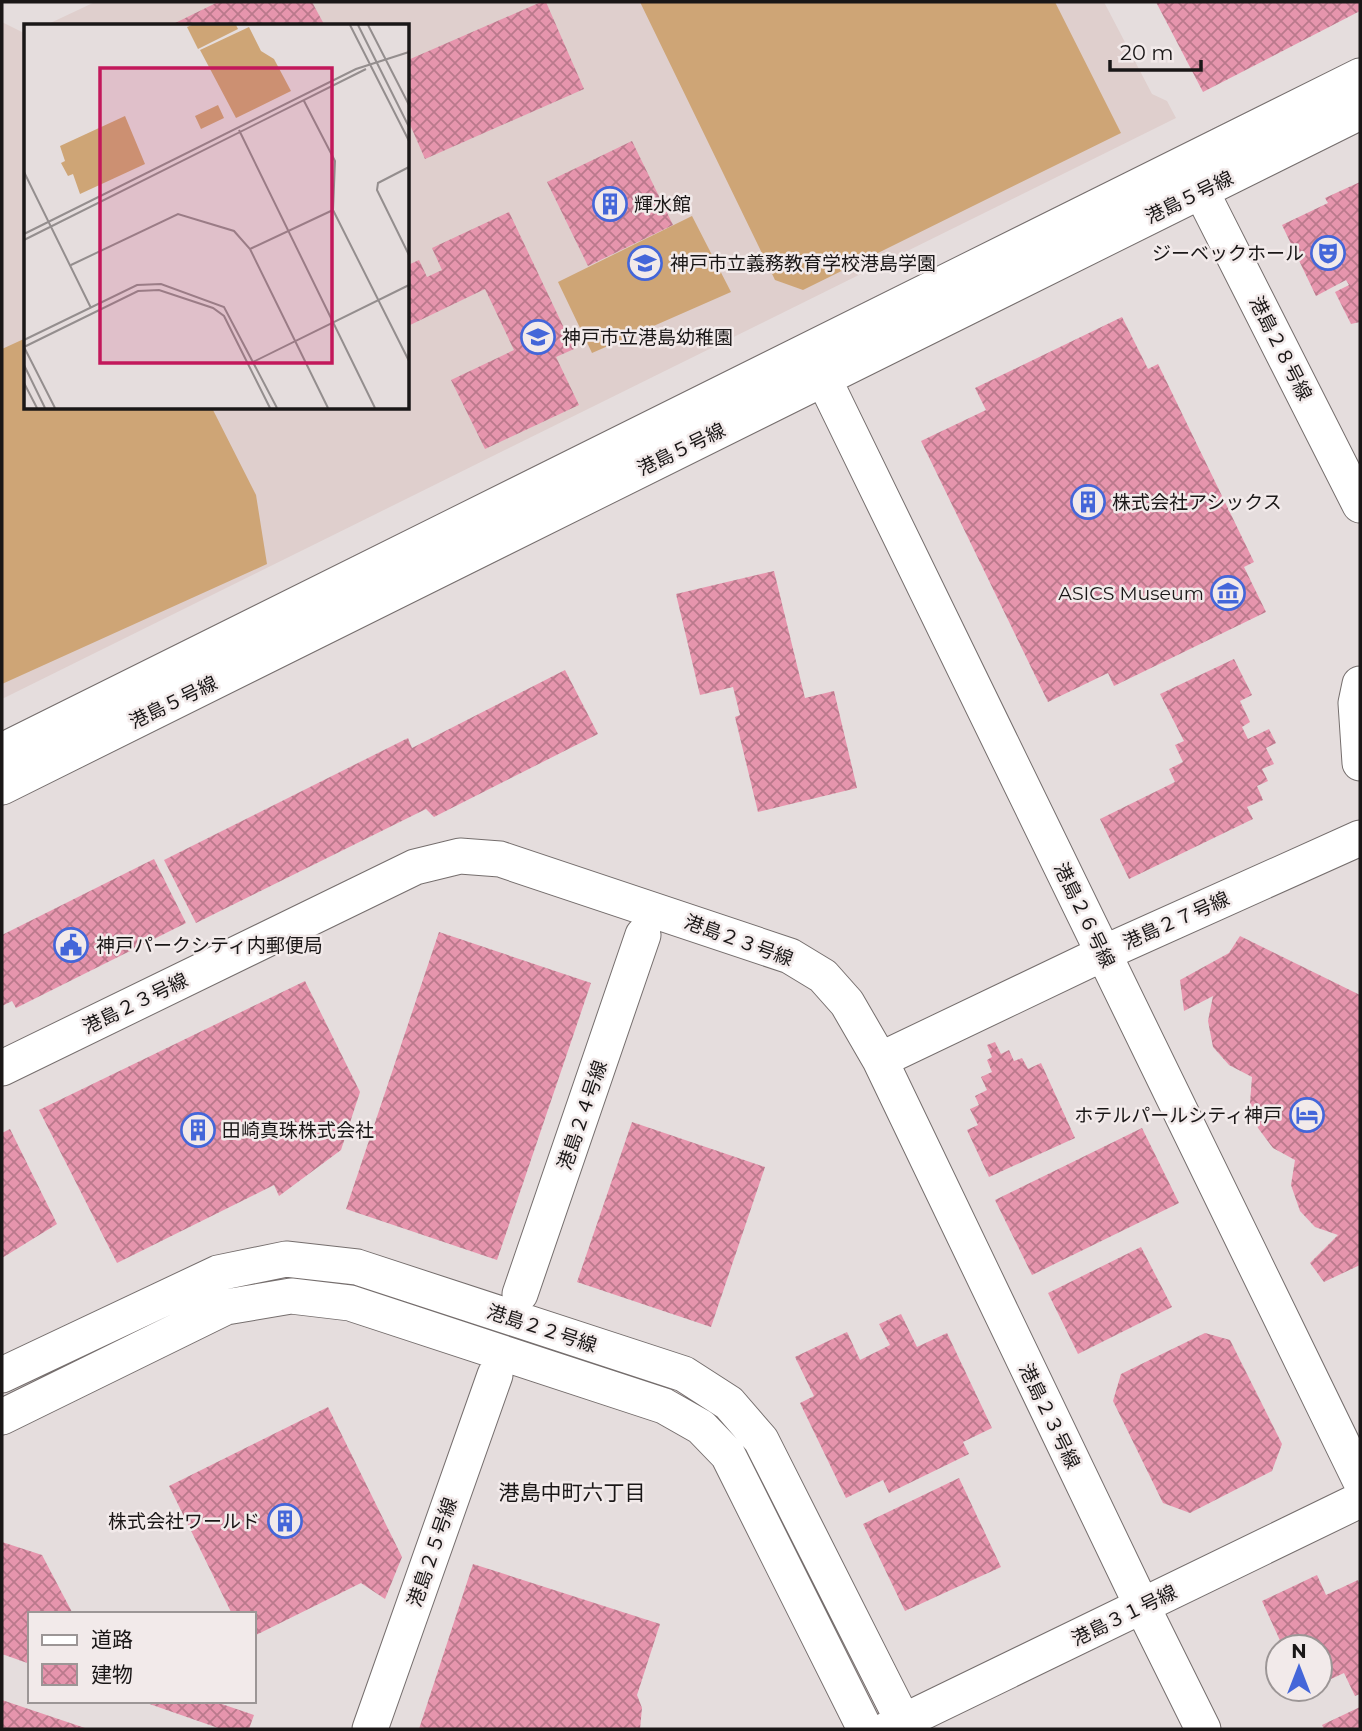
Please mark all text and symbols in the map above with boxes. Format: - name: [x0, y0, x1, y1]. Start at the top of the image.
- inset map: [24, 24, 410, 410]
- scale bar: [1110, 28, 1201, 72]
- text: 20 m: [1120, 40, 1174, 65]
- street label: 港島５号線: [1141, 166, 1237, 229]
- building icon: 輝水館: [591, 185, 629, 223]
- place label: 輝水館: [634, 193, 691, 216]
- theatre icon: ジーベックホール: [1309, 234, 1347, 272]
- place label: ジーベックホール: [1152, 242, 1304, 265]
- school or university icon: 神戸市立義務教育学校港島学園: [626, 244, 664, 282]
- place label: 神戸市立義務教育学校港島学園: [670, 252, 936, 275]
- street label: 港島２８号線: [1244, 292, 1317, 404]
- school or university icon: 神戸市立港島幼稚園: [519, 318, 557, 356]
- place label: 神戸市立港島幼稚園: [562, 326, 733, 349]
- street label: 港島５号線: [633, 418, 729, 481]
- building icon: 株式会社アシックス: [1069, 483, 1107, 521]
- place label: 株式会社アシックス: [1112, 491, 1282, 514]
- museum icon: ASICS Museum: [1209, 574, 1247, 612]
- place label: ASICS Museum: [1058, 582, 1204, 605]
- street label: 港島５号線: [125, 671, 221, 734]
- street label: 港島２６号線: [1049, 859, 1120, 971]
- street label: 港島２７号線: [1119, 887, 1233, 954]
- street label: 港島２３号線: [681, 910, 796, 971]
- public building icon: 神戸パークシティ内郵便局: [52, 926, 90, 964]
- place label: 神戸パークシティ内郵便局: [96, 934, 323, 957]
- street label: 港島２３号線: [79, 968, 191, 1039]
- street label: 港島２４号線: [553, 1058, 612, 1173]
- hotel icon: ホテルパールシティ神戸: [1288, 1096, 1326, 1134]
- place label: ホテルパールシティ神戸: [1074, 1104, 1282, 1127]
- building icon: 田崎真珠株式会社: [179, 1111, 217, 1149]
- place label: 田崎真珠株式会社: [222, 1119, 374, 1142]
- street label: 港島２２号線: [484, 1300, 600, 1357]
- street label: 港島２３号線: [1014, 1360, 1085, 1472]
- district label: 港島中町六丁目: [499, 1480, 646, 1505]
- street label: 港島２５号線: [403, 1495, 462, 1610]
- building icon: 株式会社ワールド: [266, 1502, 304, 1540]
- place label: 株式会社ワールド: [108, 1510, 260, 1533]
- street label: 港島３１号線: [1068, 1580, 1180, 1651]
- legend: [28, 1612, 256, 1703]
- text: 道路: [91, 1627, 133, 1652]
- north arrow: [1264, 1633, 1334, 1703]
- text: N: [1291, 1640, 1307, 1663]
- text: 建物: [91, 1662, 133, 1687]

